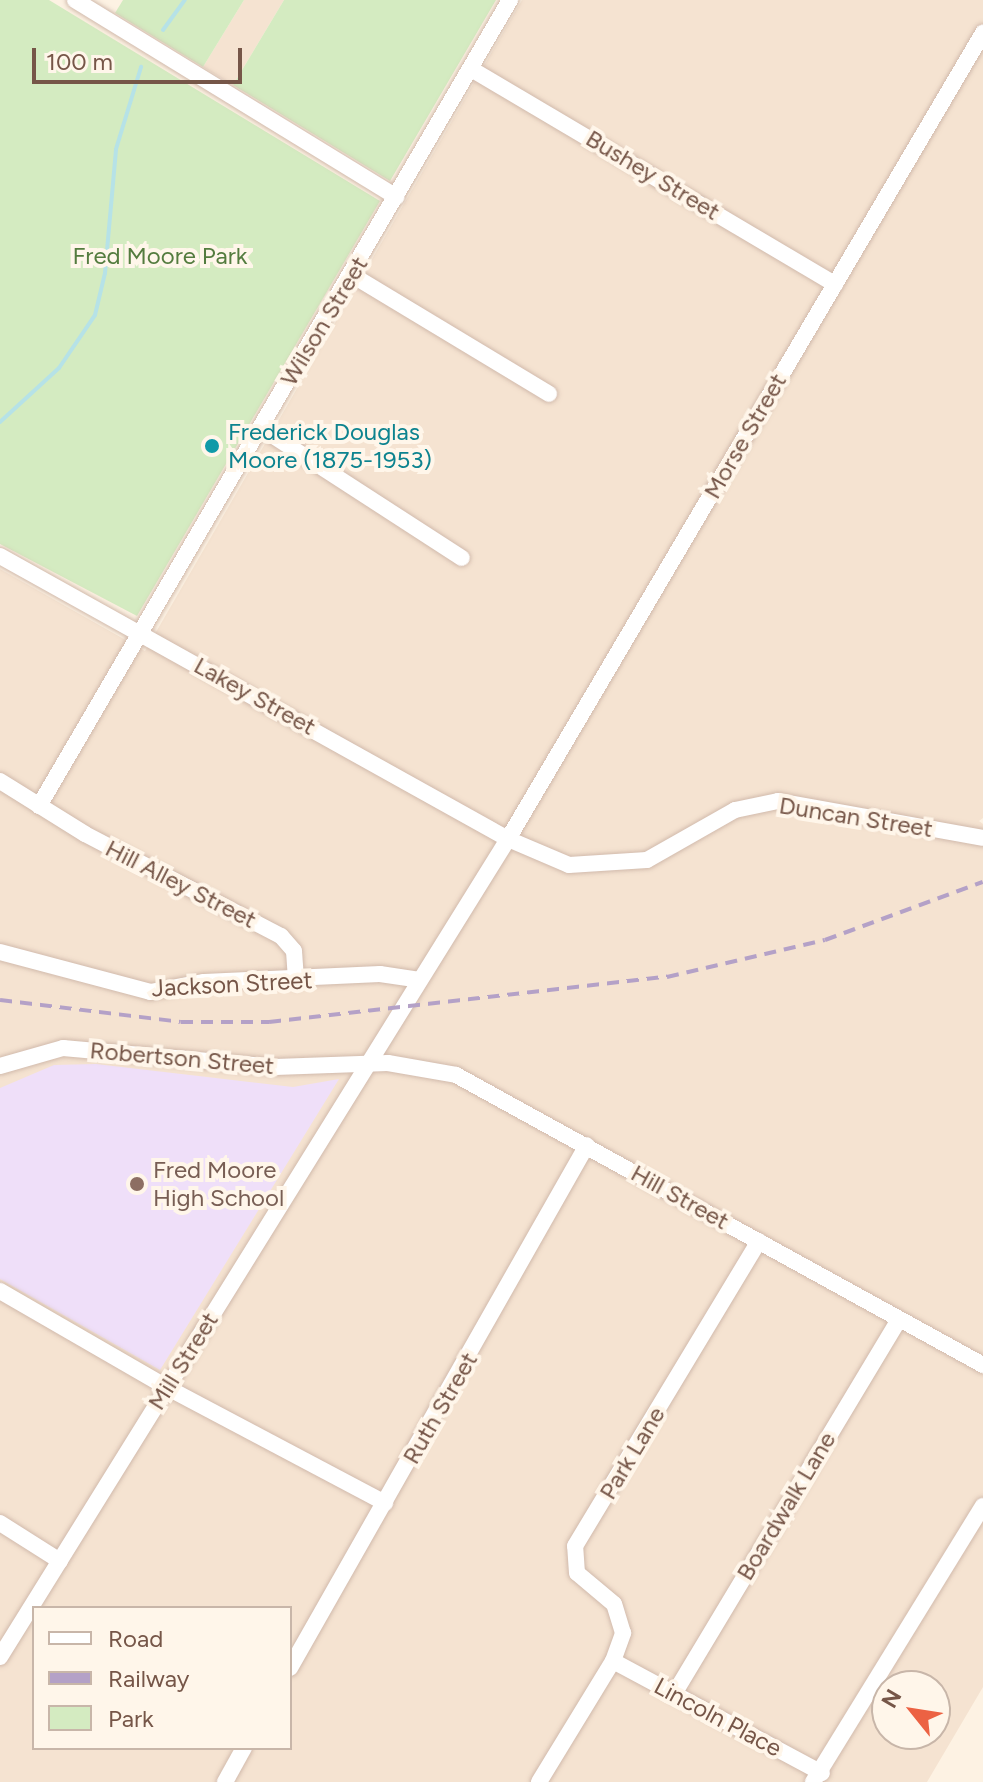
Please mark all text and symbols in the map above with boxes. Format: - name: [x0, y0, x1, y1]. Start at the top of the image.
- scale bar: [36, 32, 246, 82]
- text: 100 m: [46, 47, 113, 76]
- street label: Bushey Street: [581, 124, 725, 226]
- park label: Fred Moore Park: [73, 242, 247, 270]
- street label: Wilson Street: [274, 251, 374, 391]
- street label: Morse Street: [698, 368, 792, 504]
- place label: Frederick Douglas Moore (1875-1953): [228, 418, 432, 474]
- marker: Frederick Douglas Moore (1875-1953): [203, 437, 221, 455]
- street label: Lakey Street: [189, 651, 321, 741]
- street label: Duncan Street: [777, 791, 935, 843]
- street label: Hill Alley Street: [101, 834, 261, 934]
- street label: Jackson Street: [151, 965, 313, 1003]
- street label: Robertson Street: [89, 1036, 275, 1080]
- place label: Fred Moore High School: [153, 1156, 284, 1212]
- street label: Hill Street: [626, 1158, 734, 1236]
- marker: Fred Moore High School: [128, 1175, 146, 1193]
- street label: Mill Street: [142, 1307, 224, 1415]
- street label: Ruth Street: [397, 1347, 483, 1469]
- street label: Park Lane: [593, 1402, 671, 1504]
- street label: Boardwalk Lane: [730, 1427, 842, 1585]
- legend: [32, 1606, 292, 1750]
- text: Road: [108, 1624, 163, 1653]
- text: Railway: [108, 1664, 189, 1693]
- north arrow: [871, 1670, 951, 1750]
- street label: Lincoln Place: [649, 1671, 787, 1763]
- text: N: [876, 1685, 907, 1713]
- text: Park: [108, 1704, 154, 1733]

